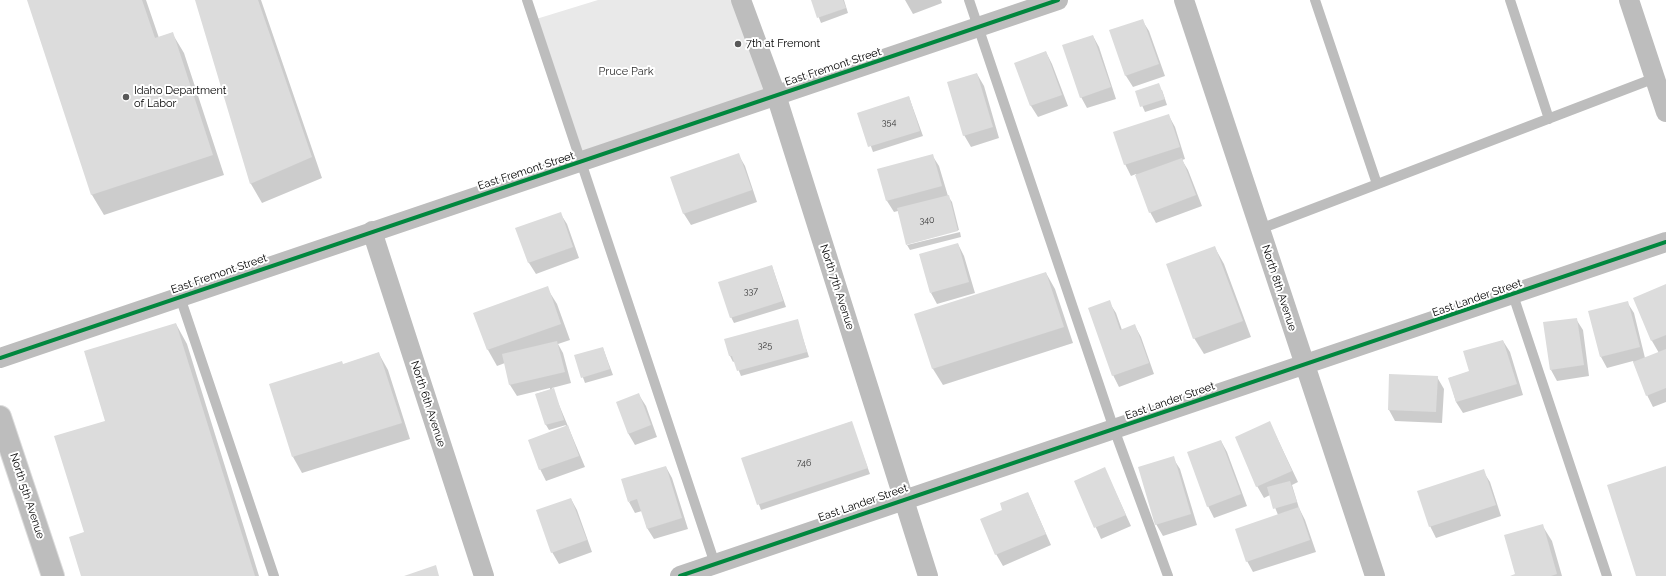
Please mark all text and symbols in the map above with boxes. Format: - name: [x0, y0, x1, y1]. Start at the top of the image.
- place label: 7th at Fremont: [746, 37, 820, 51]
- marker: 7th at Fremont: [733, 39, 743, 49]
- street label: East Fremont Street: [783, 45, 883, 89]
- park label: Pruce Park: [599, 65, 653, 79]
- place label: Idaho Department of Labor: [134, 84, 227, 110]
- marker: Idaho Department of Labor: [121, 92, 131, 102]
- house number: 354: [882, 117, 896, 127]
- street label: East Fremont Street: [476, 149, 576, 193]
- house number: 340: [919, 215, 935, 225]
- street label: North 7th Avenue: [817, 243, 857, 331]
- street label: North 8th Avenue: [1259, 243, 1299, 333]
- street label: East Fremont Street: [169, 251, 269, 297]
- street label: East Lander Street: [1431, 276, 1523, 320]
- house number: 337: [744, 286, 758, 296]
- house number: 325: [758, 340, 772, 350]
- street label: North 6th Avenue: [408, 359, 448, 449]
- street label: East Lander Street: [1124, 379, 1216, 423]
- street label: North 5th Avenue: [7, 452, 47, 540]
- house number: 746: [797, 458, 811, 468]
- street label: East Lander Street: [817, 481, 909, 525]

